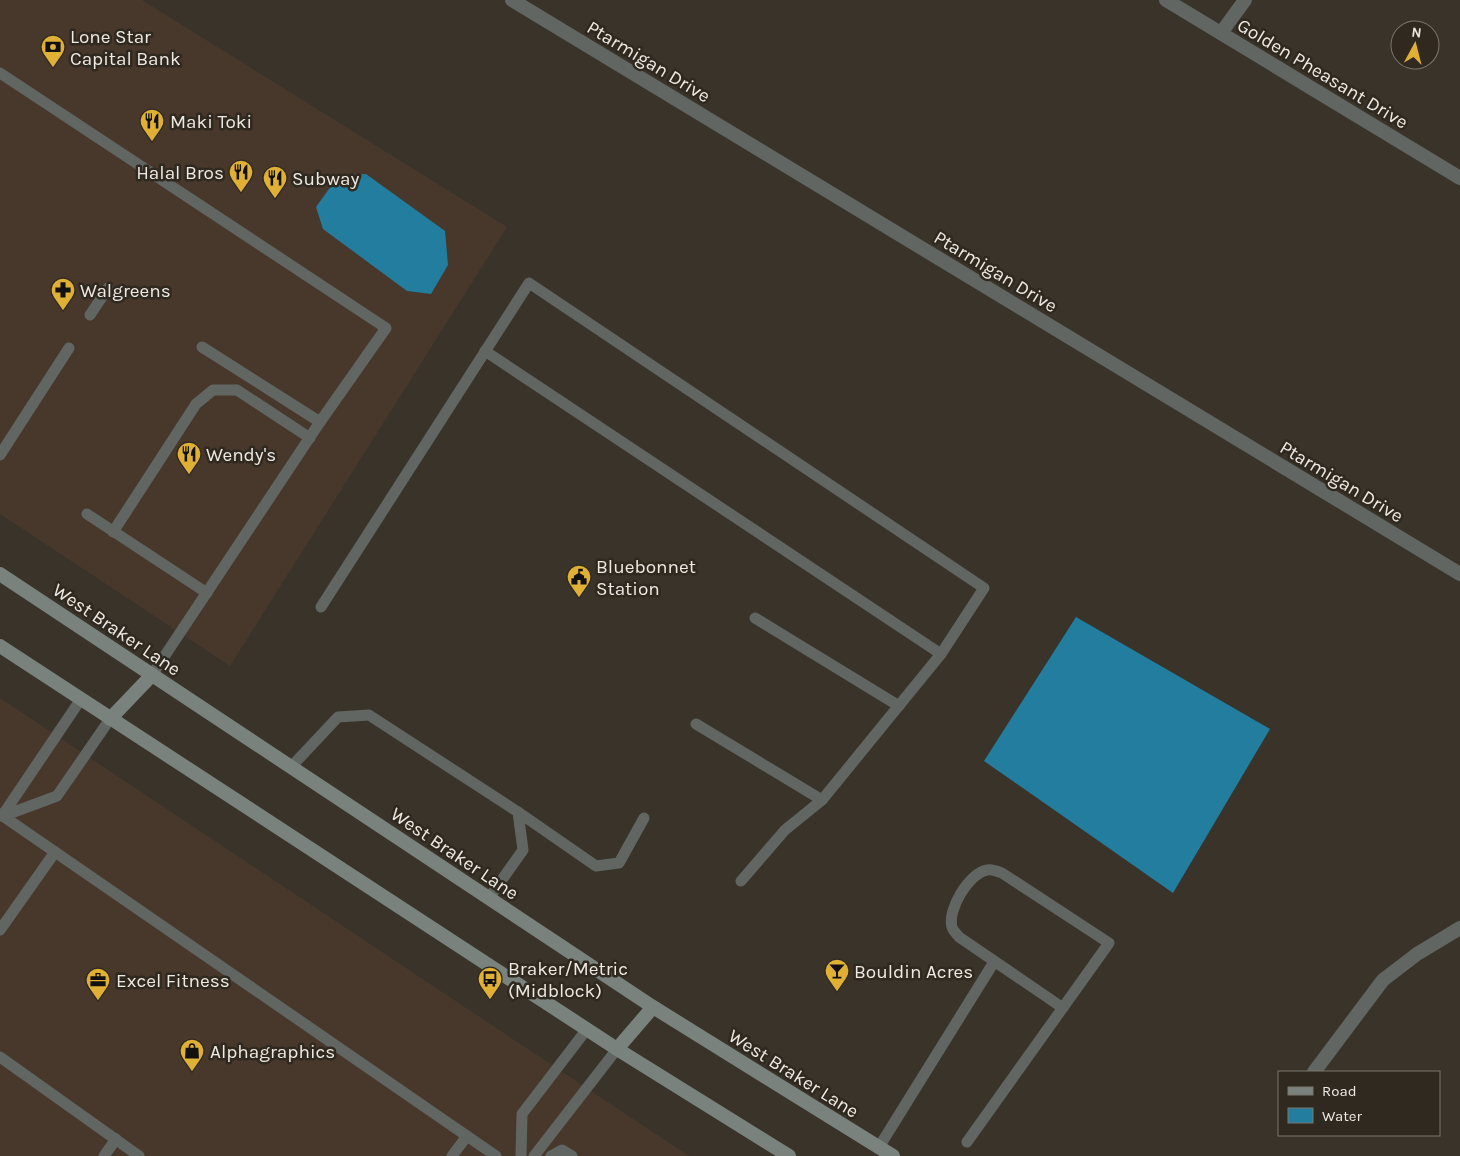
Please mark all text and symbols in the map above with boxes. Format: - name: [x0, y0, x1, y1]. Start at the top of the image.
- street label: Golden Pheasant Drive: [1233, 14, 1412, 134]
- street label: Ptarmigan Drive: [583, 16, 714, 107]
- north arrow: [1390, 20, 1440, 70]
- text: N: [1411, 24, 1423, 42]
- place label: Lone Star Capital Bank: [70, 26, 181, 70]
- bank icon: Lone Star Capital Bank: [40, 34, 66, 68]
- restaurant icon: Maki Toki: [139, 108, 165, 142]
- place label: Maki Toki: [170, 111, 252, 133]
- restaurant icon: Halal Bros: [228, 159, 254, 193]
- place label: Halal Bros: [136, 162, 224, 184]
- restaurant icon: Subway: [262, 165, 288, 199]
- place label: Subway: [292, 168, 359, 190]
- street label: Ptarmigan Drive: [930, 226, 1061, 317]
- pharmacy icon: Walgreens: [50, 277, 76, 311]
- place label: Walgreens: [80, 280, 171, 302]
- street label: Ptarmigan Drive: [1276, 436, 1407, 527]
- restaurant icon: Wendy's: [176, 441, 202, 475]
- place label: Wendy's: [206, 444, 276, 466]
- place label: Bluebonnet Station: [596, 556, 696, 600]
- public building icon: Bluebonnet Station: [566, 564, 592, 598]
- street label: West Braker Lane: [48, 579, 184, 681]
- street label: West Braker Lane: [386, 803, 522, 905]
- place label: Braker/Metric (Midblock): [508, 958, 628, 1002]
- bar icon: Bouldin Acres: [824, 958, 850, 992]
- place label: Bouldin Acres: [854, 961, 973, 983]
- bus stop icon: Braker/Metric (Midblock): [477, 966, 503, 1000]
- office icon: Excel Fitness: [85, 967, 111, 1001]
- place label: Excel Fitness: [116, 970, 230, 992]
- street label: West Braker Lane: [724, 1025, 863, 1123]
- shop icon: Alphagraphics: [179, 1038, 205, 1072]
- place label: Alphagraphics: [210, 1041, 335, 1063]
- legend: [1278, 1071, 1440, 1136]
- text: Road: [1322, 1082, 1357, 1100]
- text: Water: [1322, 1107, 1363, 1125]

